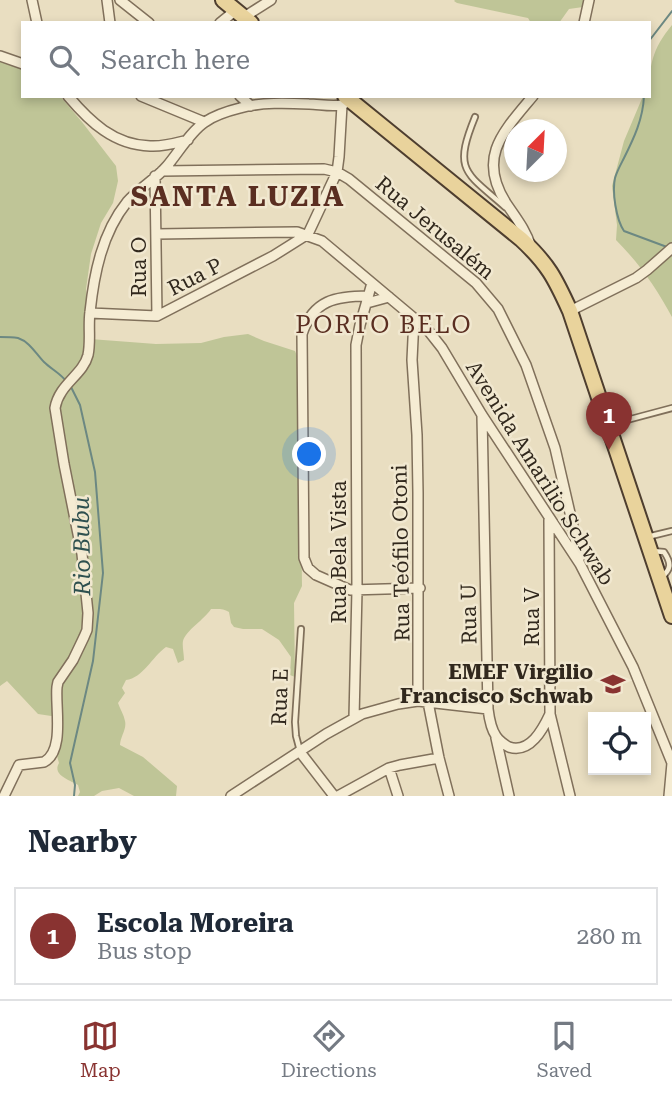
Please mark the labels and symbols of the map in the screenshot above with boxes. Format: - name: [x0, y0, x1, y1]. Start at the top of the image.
- north arrow: [504, 119, 567, 182]
- street label: Rua Jerusalém: [371, 171, 499, 285]
- district label: SANTA LUZIA: [131, 180, 345, 213]
- street label: Rua O: [127, 237, 151, 297]
- street label: Rua P: [164, 253, 226, 301]
- district label: PORTO BELO: [295, 311, 473, 339]
- street label: Avenida Amarilio Schwab: [461, 356, 619, 590]
- pin: 1: [586, 392, 632, 450]
- your location: [292, 437, 326, 471]
- street label: Rua Teófilo Otoni: [387, 464, 415, 642]
- street label: Rua Bela Vista: [327, 480, 351, 624]
- water label: Rio Bubu: [68, 496, 96, 597]
- street label: Rua U: [456, 583, 482, 645]
- street label: Rua V: [520, 587, 544, 646]
- place label: EMEF Virgilio Francisco Schwab: [400, 660, 593, 708]
- street label: Rua E: [267, 668, 293, 726]
- school or university icon: EMEF Virgilio Francisco Schwab: [599, 670, 627, 698]

